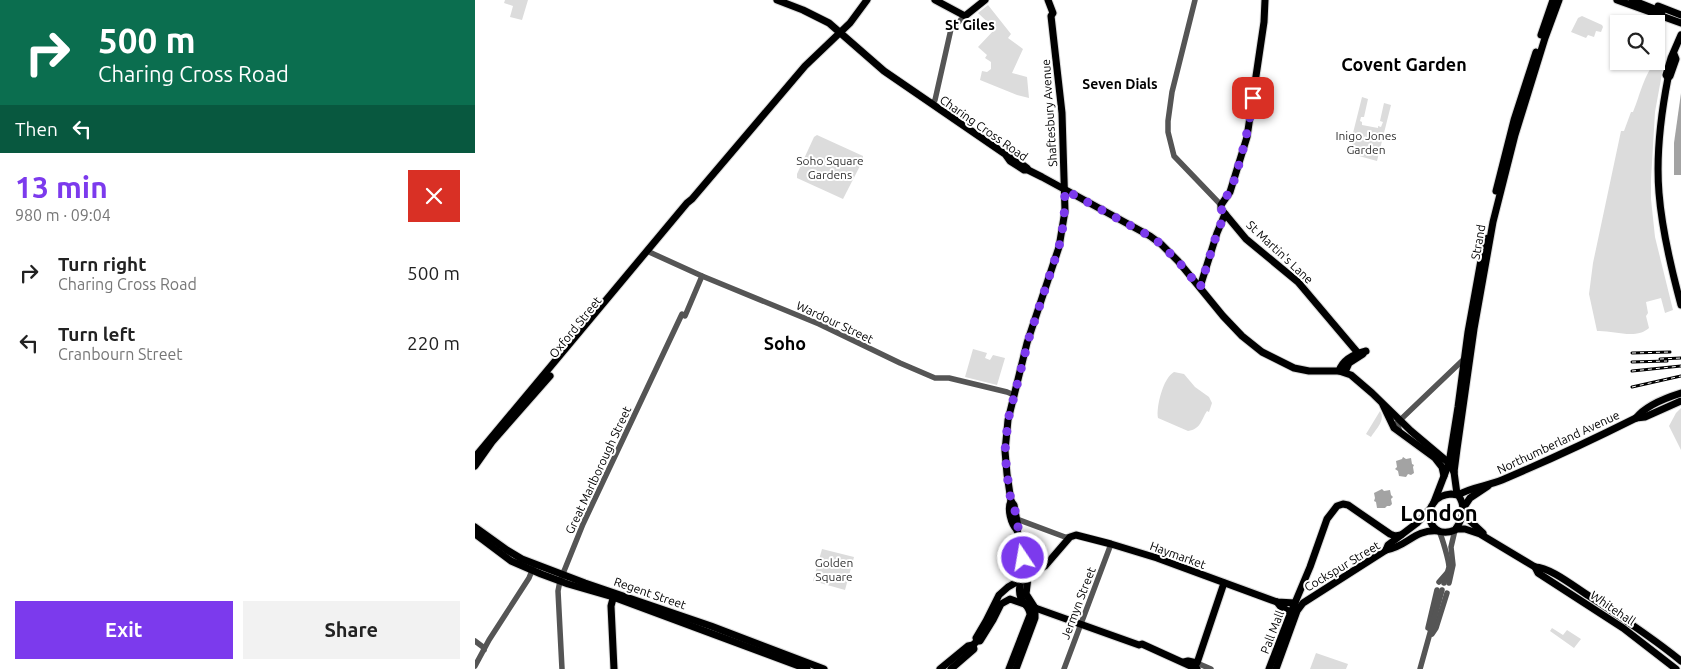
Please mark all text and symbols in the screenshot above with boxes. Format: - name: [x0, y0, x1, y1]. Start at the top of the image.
- map controls: [1610, 15, 1665, 70]
- button: search: [1610, 15, 1665, 70]
- district label: St Giles: [945, 17, 995, 33]
- icon: right: [15, 20, 80, 85]
- text: 500 m: [98, 20, 196, 60]
- district label: Covent Garden: [1341, 54, 1467, 74]
- street label: Shaftesbury Avenue: [1039, 59, 1059, 167]
- text: Charing Cross Road: [98, 61, 289, 86]
- district label: Seven Dials: [1082, 76, 1158, 92]
- pin: [1232, 77, 1274, 119]
- icon: arrive: [1239, 84, 1267, 112]
- street label: Charing Cross Road: [938, 93, 1030, 163]
- icon: left: [68, 115, 96, 143]
- text: Then: [15, 118, 58, 140]
- park label: Inigo Jones Garden: [1335, 129, 1397, 156]
- park label: Soho Square Gardens: [796, 154, 864, 181]
- text: 13 min: [15, 170, 108, 204]
- button: close: [408, 170, 460, 222]
- text: 980 m · 09:04: [15, 206, 111, 224]
- street label: St Martin's Lane: [1244, 218, 1316, 286]
- street label: Strand: [1469, 223, 1487, 261]
- text: Turn right: [58, 253, 146, 275]
- icon: right: [15, 259, 43, 287]
- text: 500 m: [407, 262, 460, 284]
- text: Charing Cross Road: [58, 275, 197, 293]
- street label: Oxford Street: [546, 294, 604, 360]
- street label: Wardour Street: [795, 299, 876, 346]
- text: Turn left: [58, 323, 136, 345]
- icon: left: [15, 329, 43, 357]
- text: 220 m: [407, 332, 460, 354]
- district label: Soho: [764, 333, 806, 353]
- text: Cranbourn Street: [58, 345, 183, 363]
- street label: Great Marlborough Street: [563, 404, 633, 536]
- street label: Northumberland Avenue: [1495, 408, 1621, 476]
- district label: London: [1400, 500, 1478, 525]
- position arrow: [996, 531, 1048, 583]
- street label: Cockspur Street: [1302, 538, 1382, 594]
- street label: Haymarket: [1148, 539, 1208, 571]
- park label: Golden Square: [815, 556, 853, 583]
- street label: Jermyn Street: [1058, 565, 1098, 641]
- street label: Regent Street: [612, 575, 688, 612]
- street label: Whitehall: [1588, 588, 1638, 628]
- button: Exit: [15, 601, 233, 659]
- button: Share: [243, 601, 460, 659]
- street label: Pall Mall: [1258, 609, 1286, 655]

